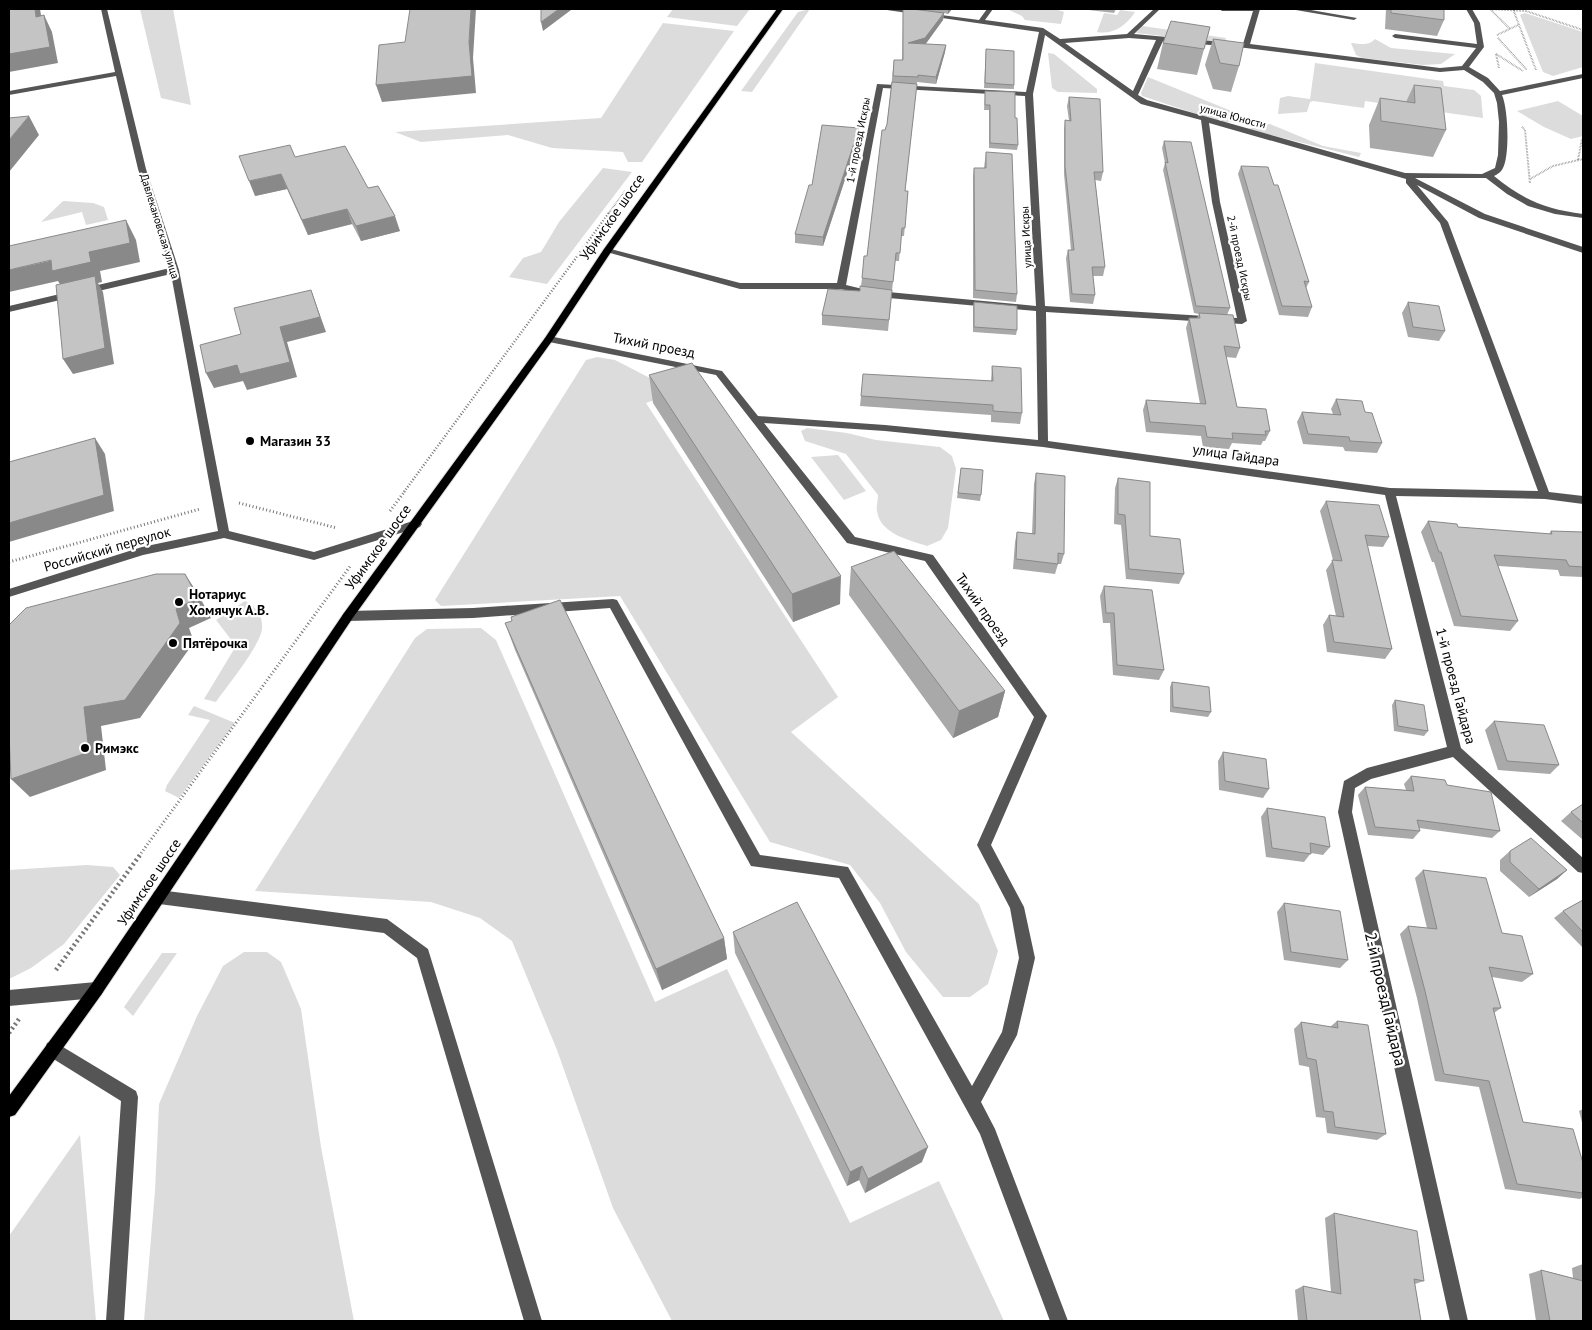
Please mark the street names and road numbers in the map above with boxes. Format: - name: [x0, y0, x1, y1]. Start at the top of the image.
- street label: 1-й проезд Искры: [843, 96, 873, 184]
- street label: улица Юности: [1198, 100, 1268, 132]
- street label: Уфимское шоссе: [576, 170, 648, 264]
- street label: Давлекановская улица: [137, 172, 183, 280]
- street label: улица Искры: [1017, 206, 1035, 268]
- street label: 2-й проезд Искры: [1224, 214, 1256, 302]
- street label: Тихий проезд: [611, 328, 697, 362]
- street label: улица Гайдара: [1191, 440, 1281, 470]
- street label: Уфимское шоссе: [341, 501, 415, 593]
- street label: Российский переулок: [42, 522, 173, 576]
- street label: Тихий проезд: [952, 570, 1015, 649]
- street label: 1-й проезд Гайдара: [1432, 626, 1480, 746]
- street label: Уфимское шоссе: [113, 835, 185, 929]
- street label: 2-й проезд Гайдара: [1361, 930, 1411, 1068]

